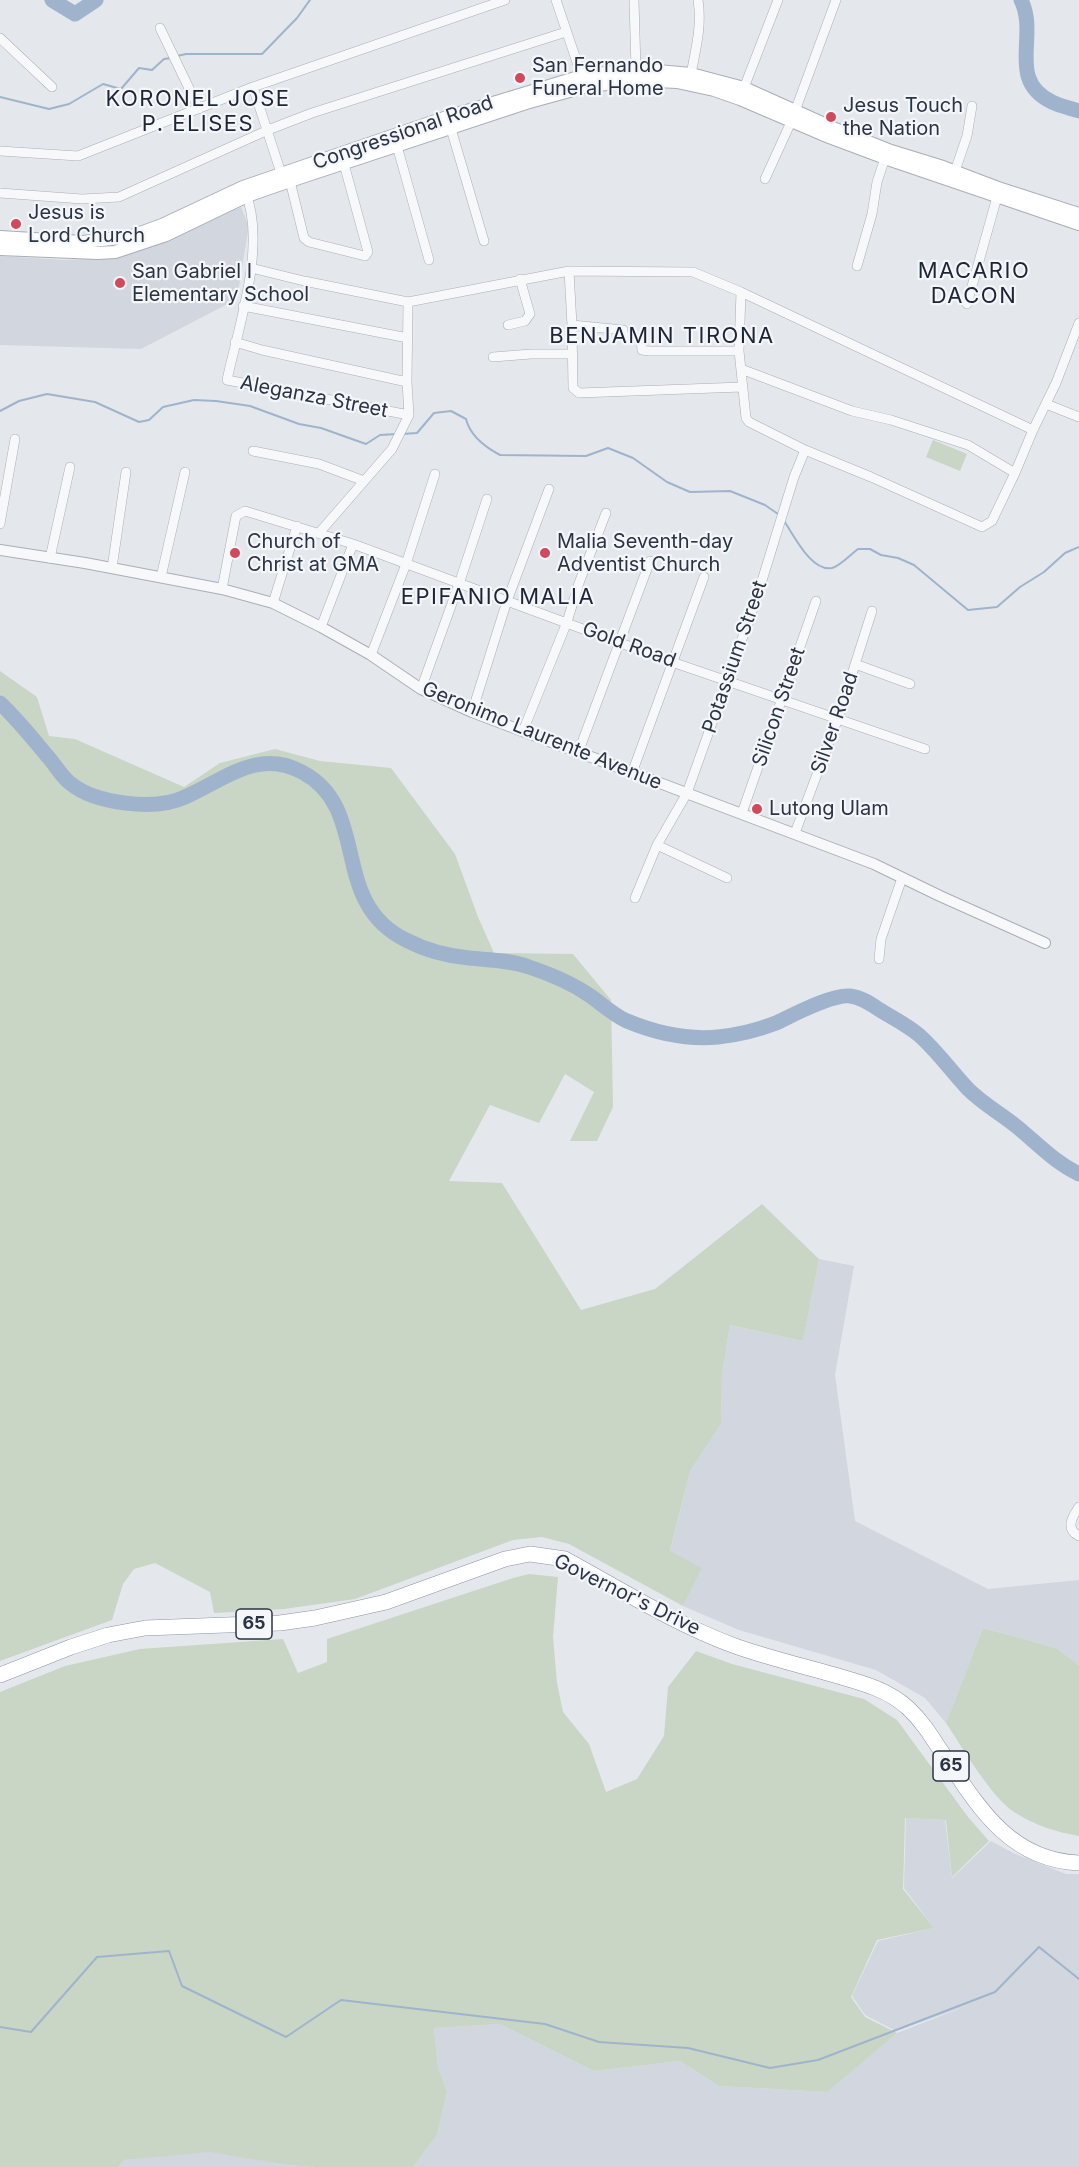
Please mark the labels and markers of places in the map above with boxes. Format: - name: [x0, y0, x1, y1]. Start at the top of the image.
- place label: San Fernando Funeral Home: [532, 54, 664, 101]
- marker: San Fernando Funeral Home: [513, 71, 527, 85]
- place label: Jesus Touch the Nation: [843, 94, 963, 141]
- marker: Jesus Touch the Nation: [824, 110, 838, 124]
- place label: Jesus is Lord Church: [28, 201, 145, 248]
- marker: Jesus is Lord Church: [9, 217, 23, 231]
- place label: San Gabriel I Elementary School: [132, 260, 309, 307]
- marker: San Gabriel I Elementary School: [113, 276, 127, 290]
- place label: Church of Christ at GMA: [247, 530, 379, 577]
- place label: Malia Seventh-day Adventist Church: [557, 530, 733, 577]
- marker: Church of Christ at GMA: [228, 546, 242, 560]
- marker: Malia Seventh-day Adventist Church: [538, 546, 552, 560]
- place label: Lutong Ulam: [769, 797, 889, 821]
- marker: Lutong Ulam: [750, 802, 764, 816]

